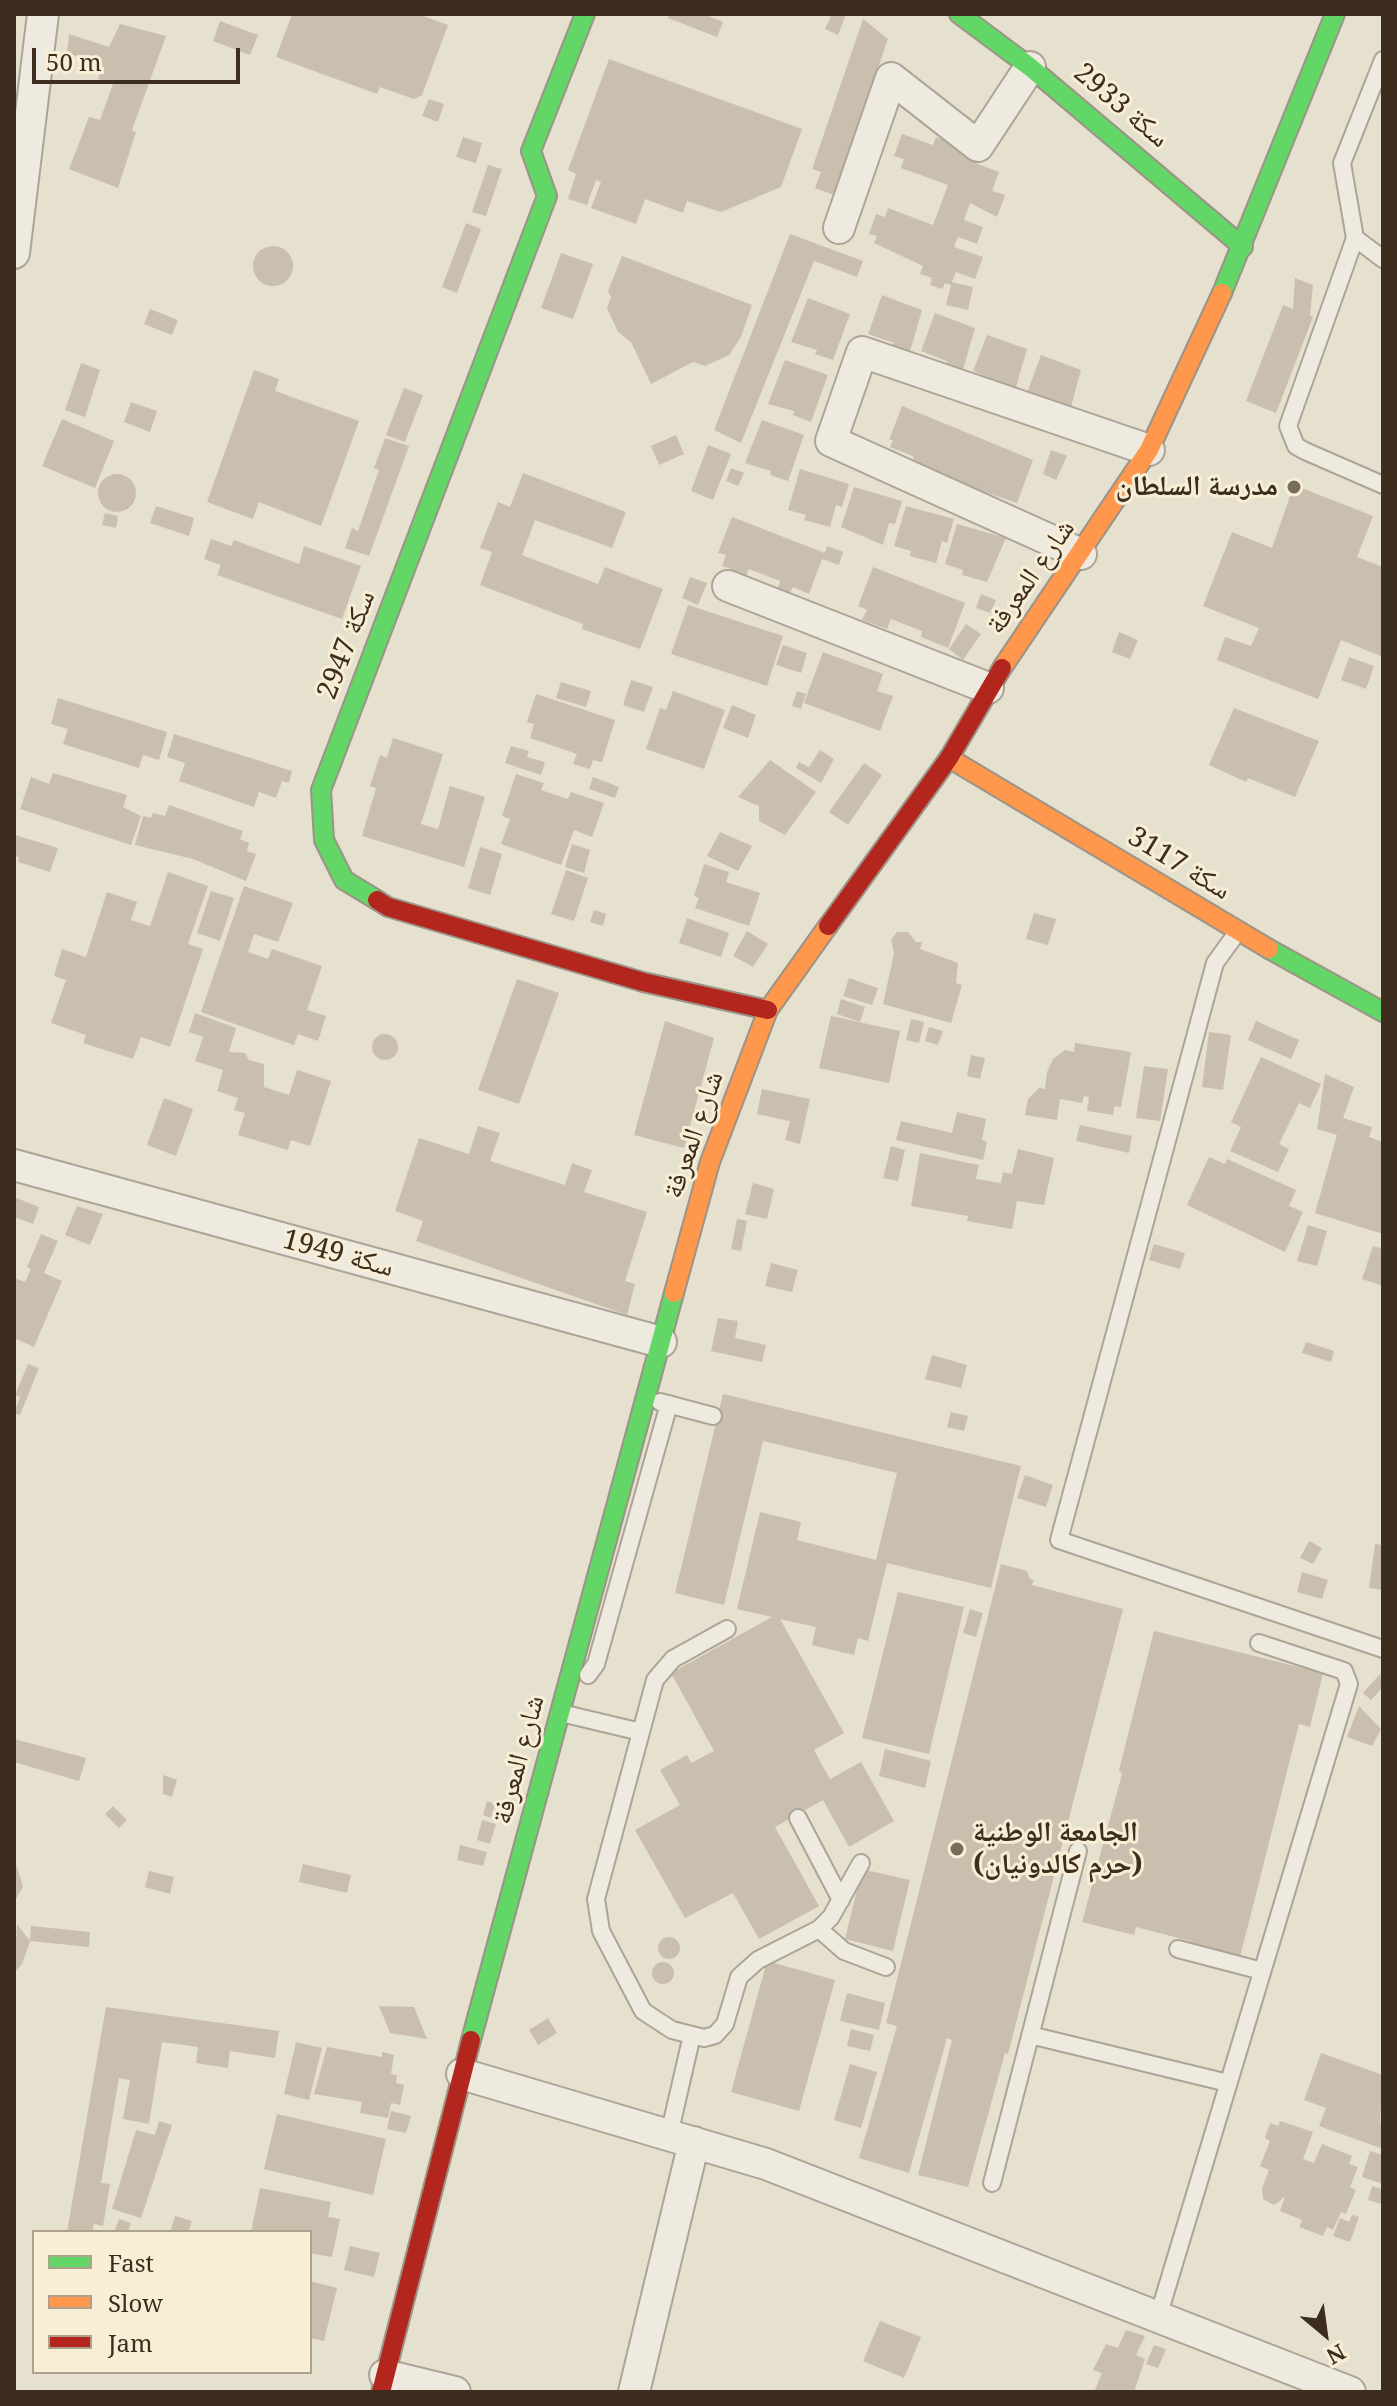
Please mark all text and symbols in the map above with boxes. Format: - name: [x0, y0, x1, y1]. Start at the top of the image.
- scale bar: [36, 32, 244, 82]
- text: 50 m: [46, 45, 102, 78]
- street label: سكة 2933: [1067, 57, 1175, 155]
- place label: مدرسة السلطان: [1116, 470, 1278, 504]
- marker: مدرسة السلطان: [1285, 478, 1303, 496]
- street label: شارع المعرفة: [979, 513, 1083, 641]
- street label: سكة 2947: [311, 586, 383, 704]
- street label: سكة 3117: [1122, 820, 1236, 908]
- street label: شارع المعرفة: [657, 1067, 731, 1203]
- street label: سكة 1949: [279, 1223, 397, 1285]
- street label: شارع المعرفة: [486, 1692, 552, 1828]
- place label: الجامعة الوطنية (حرم كالدونيان): [973, 1816, 1143, 1882]
- marker: الجامعة الوطنية (حرم كالدونيان): [948, 1840, 966, 1858]
- legend: [32, 2230, 312, 2374]
- text: Fast: [108, 2246, 154, 2279]
- text: Slow: [108, 2286, 163, 2319]
- north arrow: [1285, 2294, 1365, 2374]
- text: Jam: [108, 2326, 153, 2359]
- text: N: [1322, 2338, 1351, 2372]

